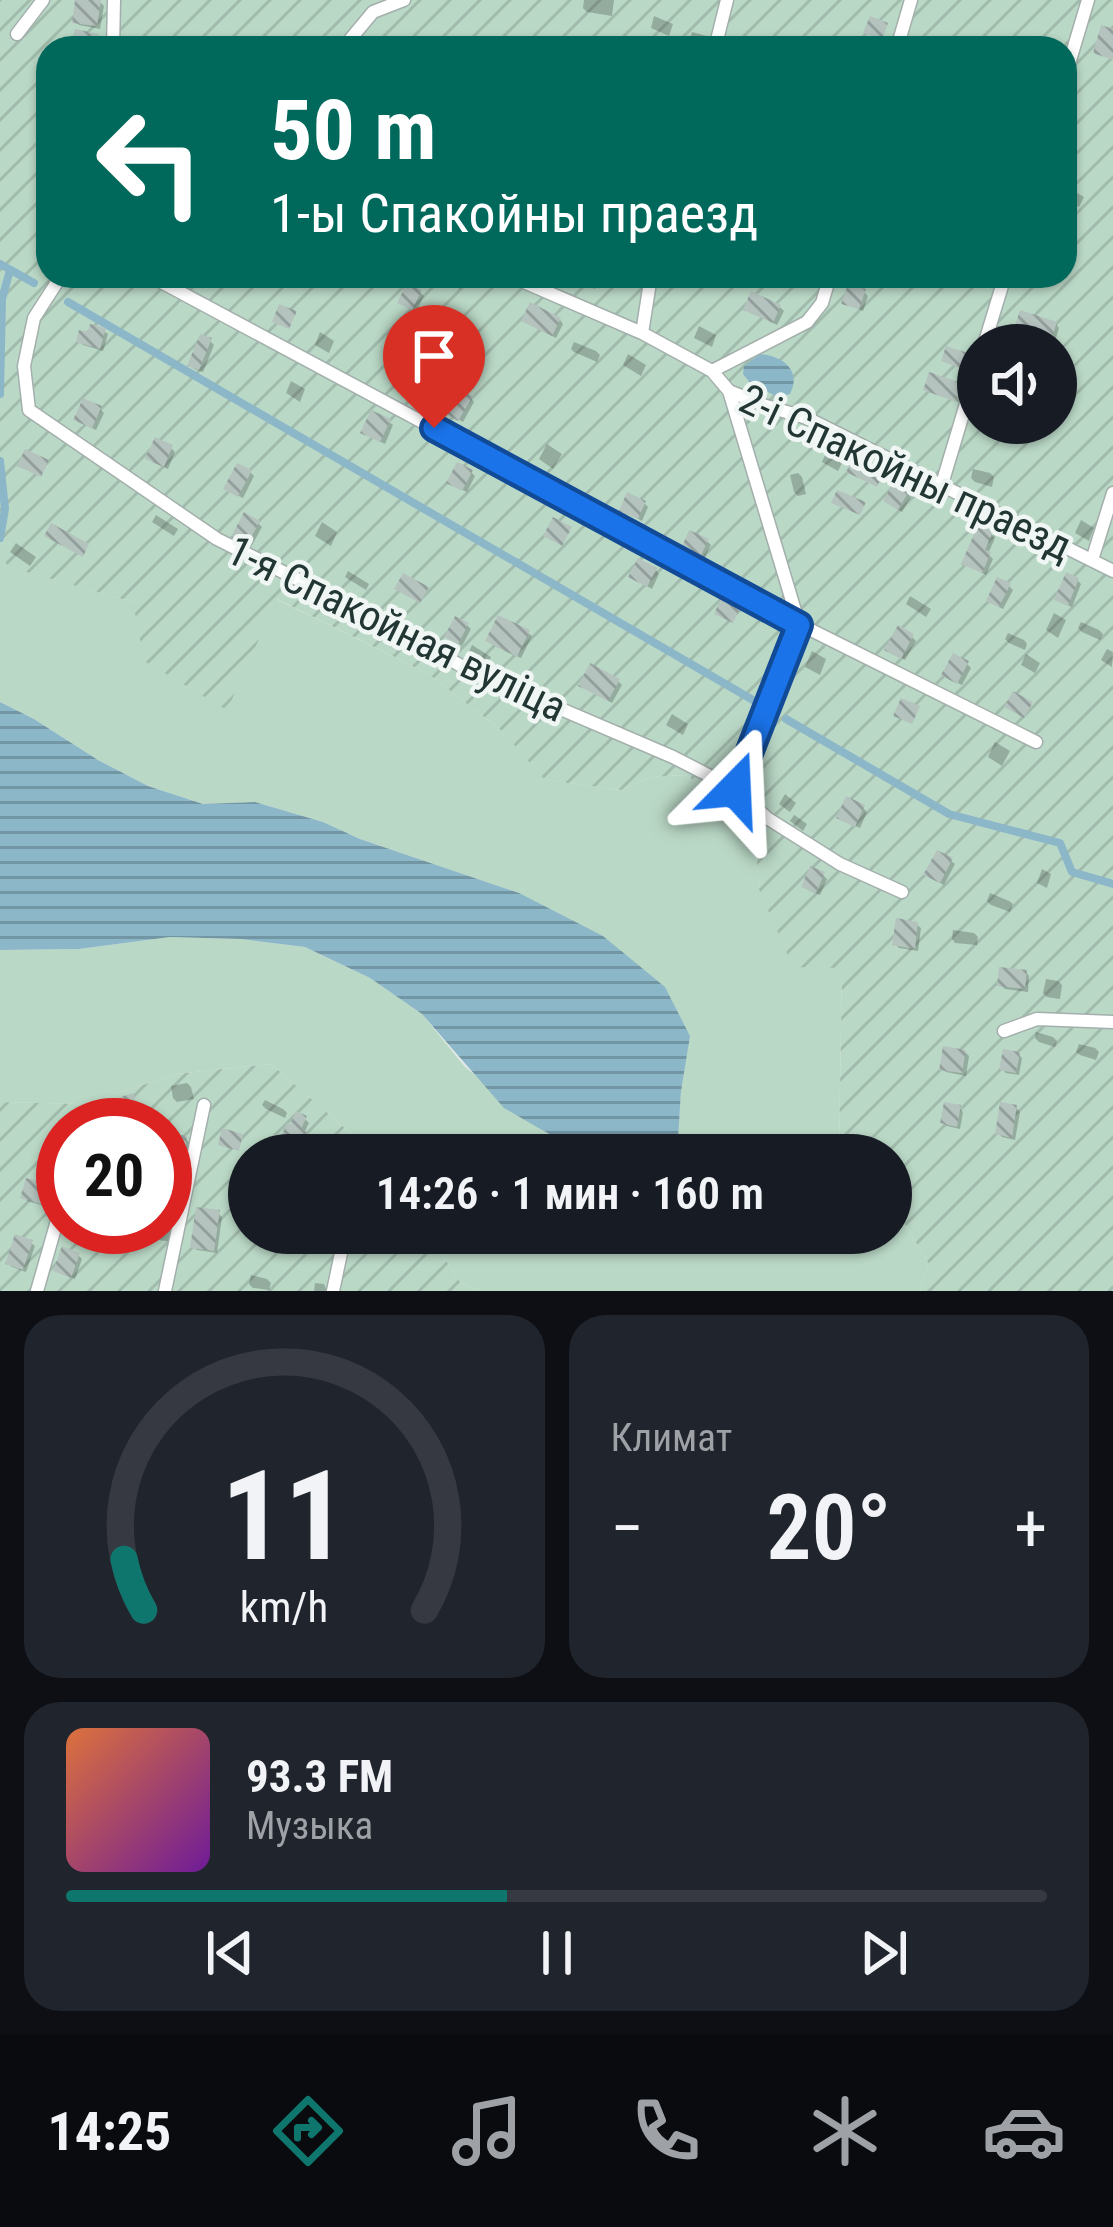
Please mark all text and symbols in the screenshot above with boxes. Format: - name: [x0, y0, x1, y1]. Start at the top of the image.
- text: 50 m: [270, 81, 437, 180]
- icon: left: [72, 84, 228, 240]
- text: 1-ы Спакойны праезд: [270, 182, 758, 245]
- pin: [383, 305, 485, 428]
- icon: arrive: [401, 323, 467, 389]
- map controls: [957, 324, 1077, 444]
- button: sound: [957, 324, 1077, 444]
- street label: 2-і Спакойны праезд: [732, 374, 1080, 571]
- street label: 1-я Спакойная вуліца: [219, 525, 574, 732]
- position arrow: [672, 726, 798, 852]
- speed limit sign: 20: [36, 1098, 192, 1254]
- text: 14:26 · 1 мин · 160 m: [376, 1167, 764, 1220]
- text: Климат: [611, 1415, 732, 1461]
- text: 11: [221, 1443, 347, 1589]
- text: 20°: [766, 1476, 891, 1581]
- text: −: [611, 1490, 644, 1567]
- text: +: [1014, 1490, 1047, 1567]
- text: km/h: [240, 1581, 328, 1631]
- text: 93.3 FM: [246, 1750, 393, 1803]
- text: Музыка: [246, 1803, 373, 1849]
- icon: previous: [197, 1920, 263, 1986]
- icon: pause: [524, 1920, 590, 1986]
- icon: next: [851, 1920, 917, 1986]
- icon: directions: [266, 2089, 350, 2173]
- icon: music: [445, 2089, 529, 2173]
- icon: phone: [624, 2089, 708, 2173]
- icon: climate: [803, 2089, 887, 2173]
- icon: car: [982, 2089, 1066, 2173]
- text: 14:25: [47, 2100, 171, 2163]

